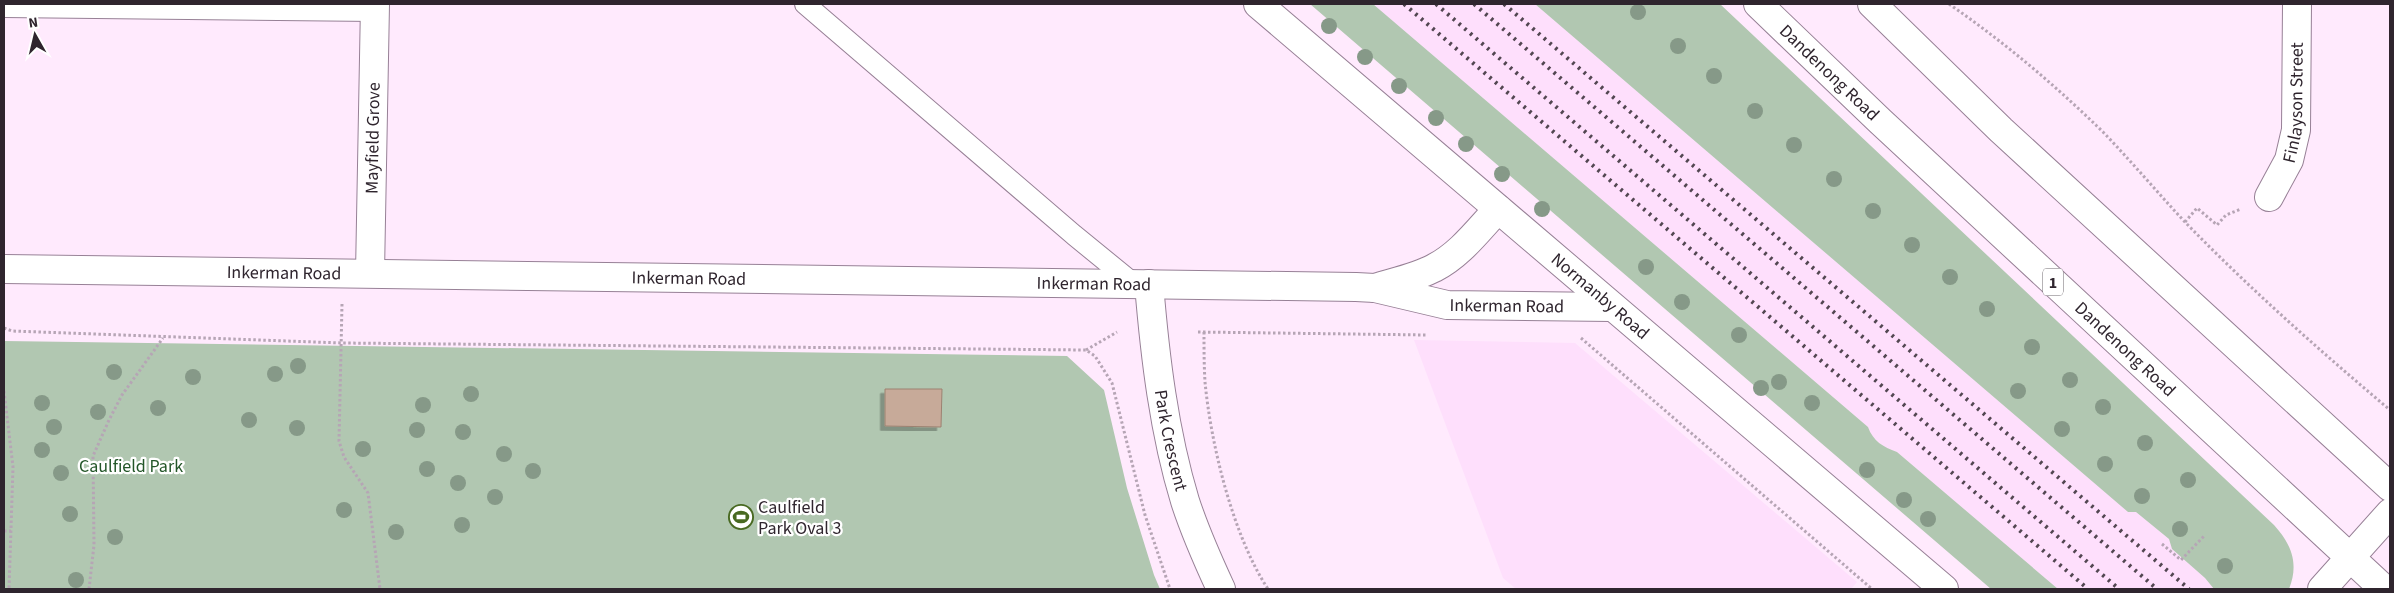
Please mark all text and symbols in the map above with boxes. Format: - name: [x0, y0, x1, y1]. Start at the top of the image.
- north arrow: [10, 10, 60, 60]
- text: N: [27, 13, 39, 34]
- street label: Dandenong Road: [1774, 19, 1885, 127]
- street label: Finlayson Street: [2277, 42, 2310, 166]
- street label: Mayfield Grove: [359, 82, 387, 194]
- street label: Normanby Road: [1546, 247, 1655, 346]
- street label: Inkerman Road: [227, 260, 341, 286]
- street label: Inkerman Road: [632, 265, 746, 292]
- road number: 1: [2043, 268, 2063, 296]
- street label: Inkerman Road: [1036, 271, 1151, 297]
- street label: Inkerman Road: [1449, 293, 1564, 319]
- street label: Dandenong Road: [2069, 296, 2181, 403]
- street label: Park Crescent: [1148, 388, 1193, 494]
- park label: Caulfield Park: [79, 454, 183, 479]
- place label: Caulfield Park Oval 3: [758, 495, 842, 541]
- sports icon: Caulfield Park Oval 3: [728, 504, 754, 530]

